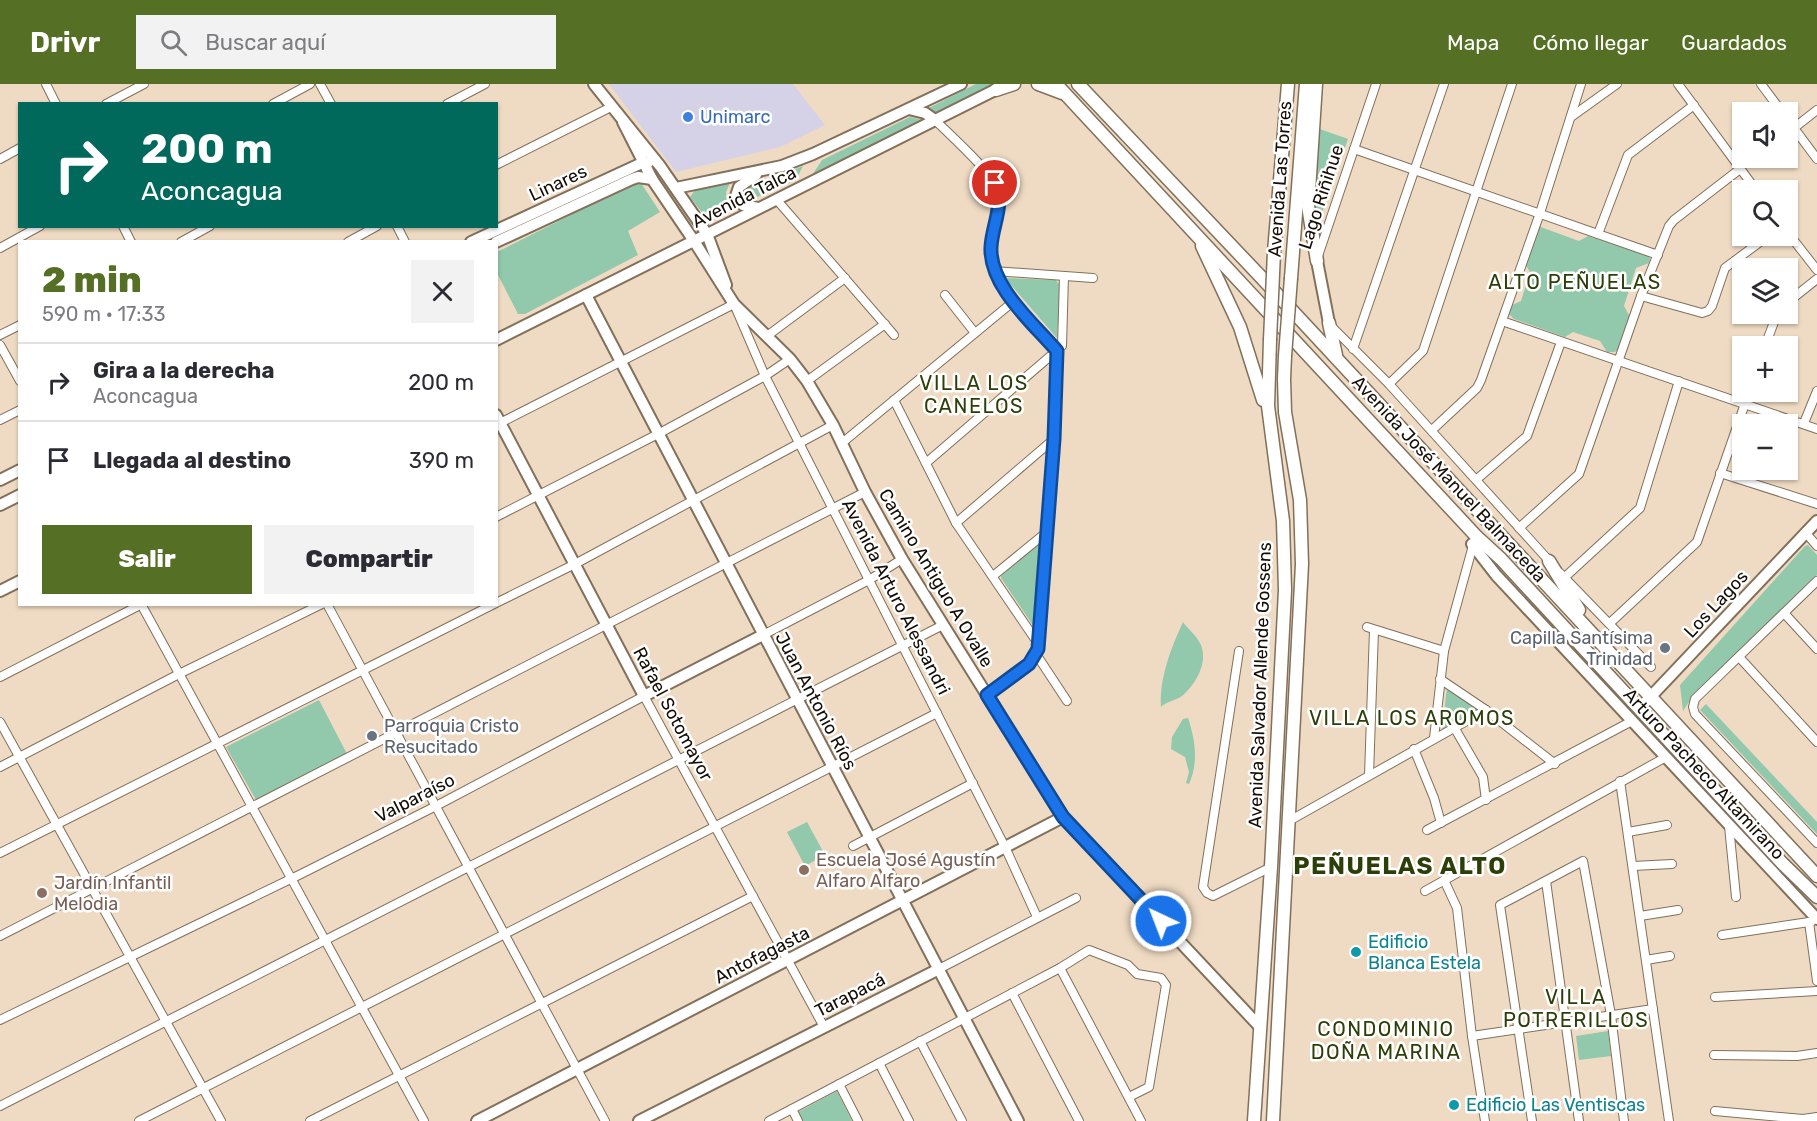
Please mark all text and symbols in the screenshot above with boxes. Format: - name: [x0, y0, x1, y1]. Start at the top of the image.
- search box: [136, 15, 556, 69]
- text: Drivr: [30, 26, 100, 59]
- icon: search: [157, 26, 190, 59]
- text: Buscar aquí: [205, 29, 326, 56]
- text: Mapa: [1447, 30, 1499, 55]
- text: Cómo llegar: [1532, 30, 1648, 55]
- text: Guardados: [1681, 30, 1787, 55]
- street label: Avenida Las Torres: [1264, 100, 1296, 258]
- map controls: [1732, 102, 1798, 480]
- button: sound: [1732, 102, 1798, 168]
- place label: Unimarc: [700, 106, 770, 128]
- marker: Unimarc: [681, 110, 695, 124]
- text: 200 m: [141, 124, 273, 174]
- icon: right: [42, 126, 120, 204]
- street label: Lago Riñihue: [1294, 142, 1348, 252]
- pin: [969, 157, 1020, 208]
- street label: Linares: [526, 160, 590, 206]
- street label: Avenida Talca: [688, 161, 800, 233]
- icon: arrive: [978, 166, 1011, 199]
- text: Aconcagua: [141, 175, 283, 207]
- button: search: [1732, 180, 1798, 246]
- text: 2 min: [42, 258, 142, 301]
- button: layers: [1732, 258, 1798, 324]
- button: close: [411, 260, 474, 323]
- district label: ALTO PEÑUELAS: [1488, 270, 1662, 294]
- text: 590 m · 17:33: [42, 302, 166, 326]
- button: +: [1732, 336, 1798, 402]
- text: Gira a la derecha: [93, 357, 274, 384]
- icon: right: [42, 366, 75, 399]
- text: 200 m: [408, 369, 474, 396]
- district label: VILLA LOS CANELOS: [919, 371, 1029, 418]
- street label: Avenida José Manuel Balmaceda: [1347, 371, 1551, 587]
- text: Aconcagua: [93, 384, 198, 408]
- button: −: [1732, 414, 1798, 480]
- icon: arrive: [42, 444, 75, 477]
- text: Llegada al destino: [93, 447, 291, 474]
- text: 390 m: [409, 447, 474, 474]
- street label: Camino Antiguo A Ovalle: [874, 485, 998, 671]
- street label: Avenida Arturo Alessandri: [837, 496, 955, 698]
- button: Salir: [42, 525, 252, 594]
- button: Compartir: [264, 525, 474, 594]
- street label: Avenida Salvador Allende Gossens: [1244, 542, 1276, 828]
- street label: Los Lagos: [1679, 566, 1753, 642]
- place label: Capilla Santísima Trinidad: [1510, 627, 1653, 670]
- street label: Juan Antonio Ríos: [770, 628, 862, 774]
- marker: Capilla Santísima Trinidad: [1658, 641, 1672, 655]
- street label: Rafael Sotomayor: [628, 643, 718, 785]
- street label: Arturo Pacheco Altamirano: [1619, 684, 1789, 864]
- district label: VILLA LOS AROMOS: [1309, 706, 1515, 730]
- place label: Parroquia Cristo Resucitado: [384, 715, 519, 758]
- marker: Parroquia Cristo Resucitado: [365, 729, 379, 743]
- street label: Valparaíso: [372, 769, 458, 827]
- place label: Escuela José Agustín Alfaro Alfaro: [816, 849, 996, 892]
- district label: PEÑUELAS ALTO: [1293, 852, 1507, 880]
- marker: Escuela José Agustín Alfaro Alfaro: [797, 863, 811, 877]
- place label: Jardín Infantil Melodia: [54, 872, 171, 915]
- marker: Jardín Infantil Melodia: [35, 886, 49, 900]
- position arrow: [1129, 889, 1193, 953]
- street label: Antofagasta: [711, 922, 813, 988]
- place label: Edificio Blanca Estela: [1368, 931, 1481, 974]
- marker: Edificio Blanca Estela: [1349, 945, 1363, 959]
- street label: Tarapacá: [811, 968, 889, 1022]
- district label: VILLA POTRERILLOS: [1503, 985, 1649, 1032]
- district label: CONDOMINIO DOÑA MARINA: [1311, 1017, 1461, 1064]
- place label: Edificio Las Ventiscas: [1466, 1094, 1645, 1116]
- marker: Edificio Las Ventiscas: [1447, 1098, 1461, 1112]

